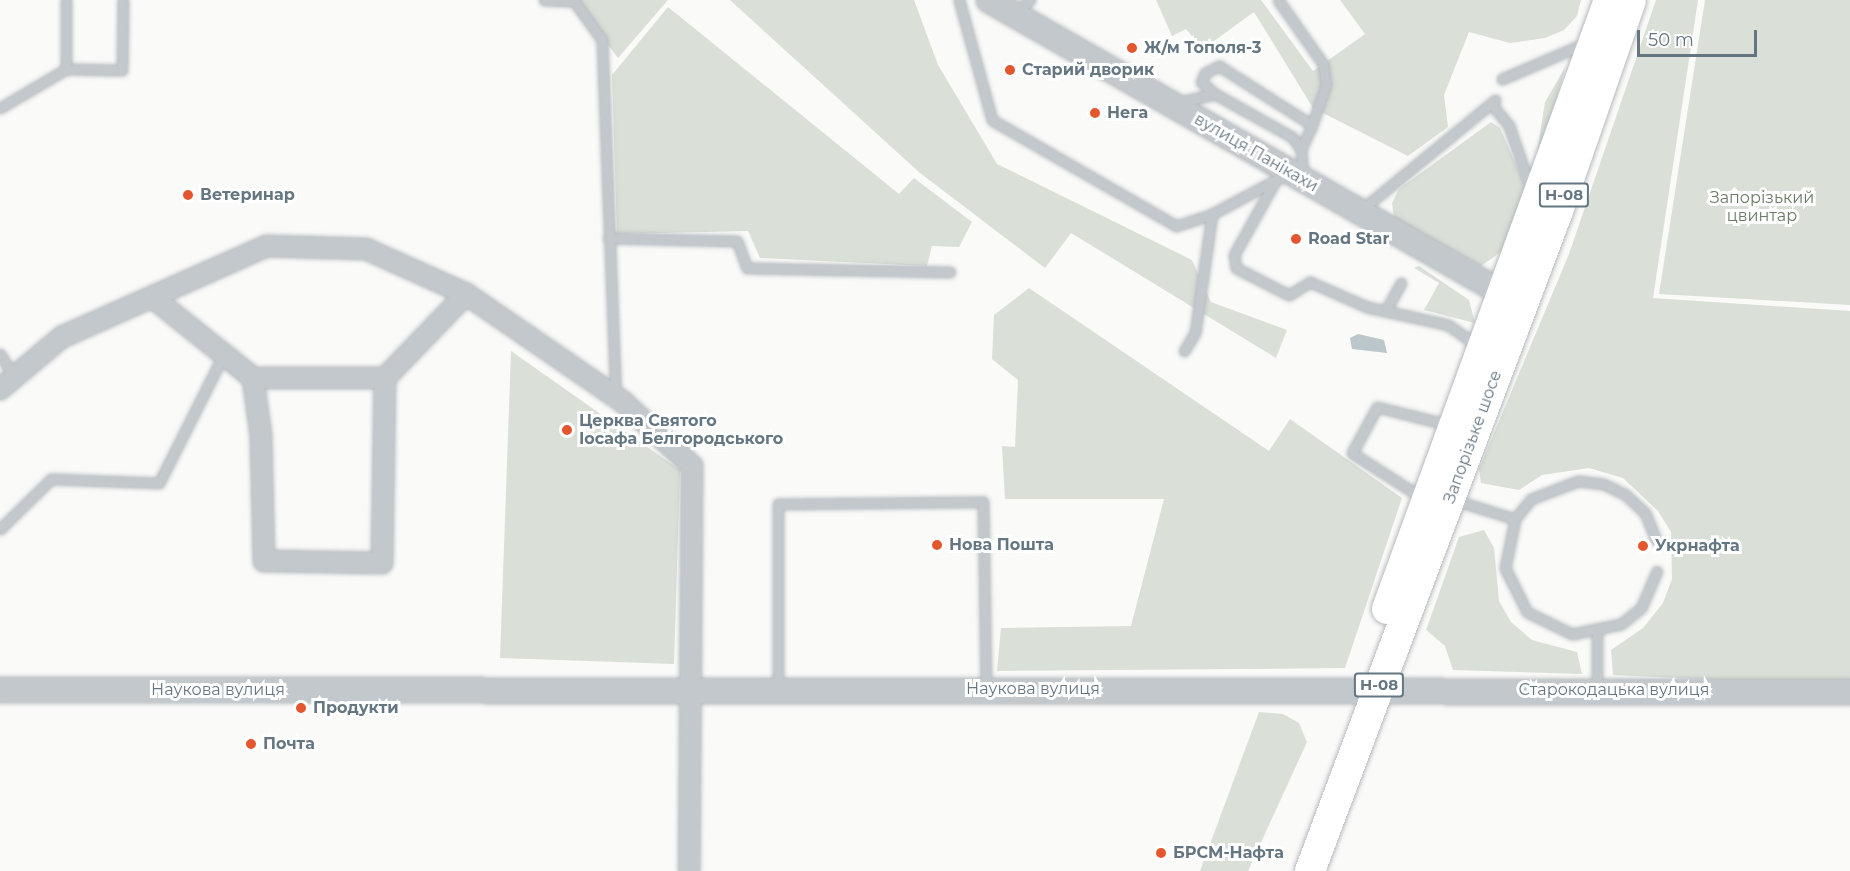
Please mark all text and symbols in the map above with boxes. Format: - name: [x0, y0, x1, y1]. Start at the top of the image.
- scale bar: [1640, 18, 1760, 56]
- text: 50 m: [1648, 29, 1694, 51]
- place label: Ж/м Тополя-3: [1144, 38, 1261, 58]
- marker: Ж/м Тополя-3: [1125, 41, 1139, 55]
- place label: Старий дворик: [1022, 60, 1154, 80]
- marker: Старий дворик: [1003, 63, 1017, 77]
- place label: Нега: [1107, 103, 1148, 123]
- marker: Нега: [1088, 106, 1102, 120]
- street label: вулиця Панікахи: [1191, 110, 1321, 196]
- road number: Н-08: [1538, 183, 1590, 207]
- place label: Ветеринар: [200, 185, 295, 205]
- marker: Ветеринар: [181, 188, 195, 202]
- park label: Запорізький цвинтар: [1710, 188, 1814, 226]
- place label: Road Star: [1308, 229, 1389, 249]
- marker: Road Star: [1289, 232, 1303, 246]
- street label: Запорізьке шосе: [1440, 368, 1506, 506]
- place label: Церква Святого Іосафа Белгородського: [579, 411, 783, 449]
- marker: Церква Святого Іосафа Белгородського: [560, 423, 574, 437]
- place label: Нова Пошта: [949, 535, 1054, 555]
- place label: Укрнафта: [1655, 536, 1740, 556]
- marker: Нова Пошта: [930, 538, 944, 552]
- marker: Укрнафта: [1636, 539, 1650, 553]
- road number: Н-08: [1354, 673, 1404, 697]
- street label: Наукова вулиця: [966, 679, 1100, 699]
- street label: Наукова вулиця: [151, 680, 285, 700]
- street label: Старокодацька вулиця: [1519, 680, 1709, 700]
- place label: Продукти: [313, 698, 399, 718]
- marker: Продукти: [294, 701, 308, 715]
- place label: Почта: [263, 734, 315, 754]
- marker: Почта: [244, 737, 258, 751]
- place label: БРСМ-Нафта: [1173, 843, 1284, 863]
- marker: БРСМ-Нафта: [1154, 846, 1168, 860]

